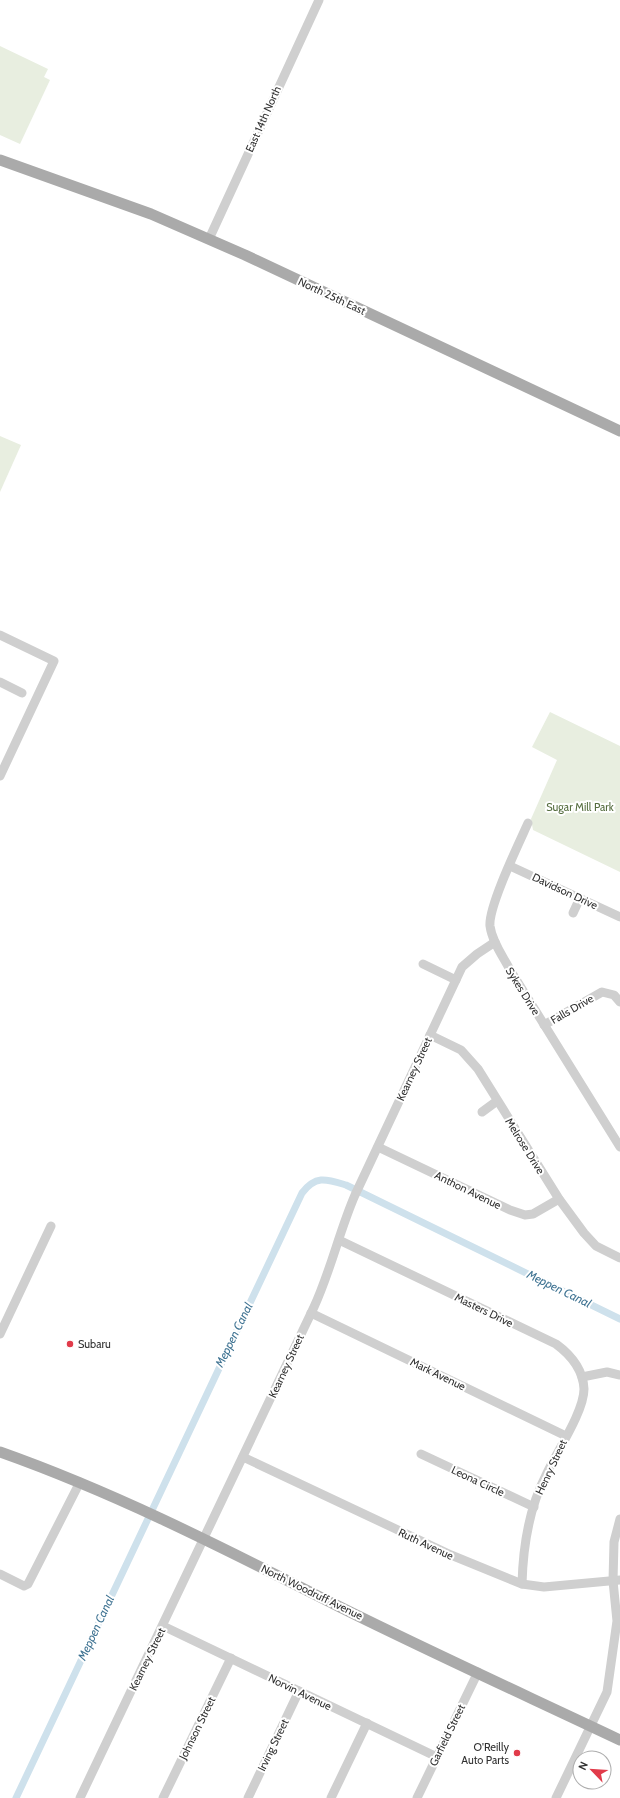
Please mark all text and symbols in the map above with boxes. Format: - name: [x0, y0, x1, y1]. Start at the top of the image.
- street label: East 14th North: [242, 84, 284, 154]
- street label: North 25th East: [296, 274, 368, 318]
- park label: Sugar Mill Park: [546, 800, 614, 814]
- street label: Davidson Drive: [530, 870, 600, 912]
- street label: Sykes Drive: [503, 964, 543, 1018]
- street label: Falls Drive: [548, 991, 596, 1027]
- street label: Kearney Street: [393, 1035, 435, 1103]
- street label: Melrose Drive: [502, 1115, 548, 1177]
- street label: Anthon Avenue: [433, 1168, 504, 1212]
- water label: Meppen Canal: [524, 1266, 594, 1311]
- street label: Masters Drive: [453, 1290, 516, 1330]
- water label: Meppen Canal: [211, 1300, 256, 1370]
- street label: Kearney Street: [265, 1332, 307, 1400]
- place label: Subaru: [78, 1337, 111, 1351]
- marker: Subaru: [65, 1339, 75, 1349]
- street label: Mark Avenue: [408, 1355, 468, 1394]
- street label: Henry Street: [532, 1437, 570, 1497]
- street label: Leona Circle: [449, 1463, 507, 1500]
- street label: Ruth Avenue: [396, 1525, 456, 1563]
- street label: North Woodruff Avenue: [259, 1561, 365, 1623]
- water label: Meppen Canal: [74, 1593, 117, 1663]
- street label: Kearney Street: [126, 1625, 168, 1693]
- street label: Norvin Avenue: [266, 1671, 334, 1713]
- street label: Johnson Street: [175, 1694, 218, 1763]
- street label: Garfield Street: [426, 1701, 468, 1768]
- street label: Irving Street: [254, 1716, 292, 1773]
- place label: O'Reilly Auto Parts: [461, 1740, 509, 1767]
- marker: O'Reilly Auto Parts: [512, 1748, 522, 1758]
- north arrow: [572, 1750, 612, 1790]
- text: N: [575, 1759, 591, 1772]

